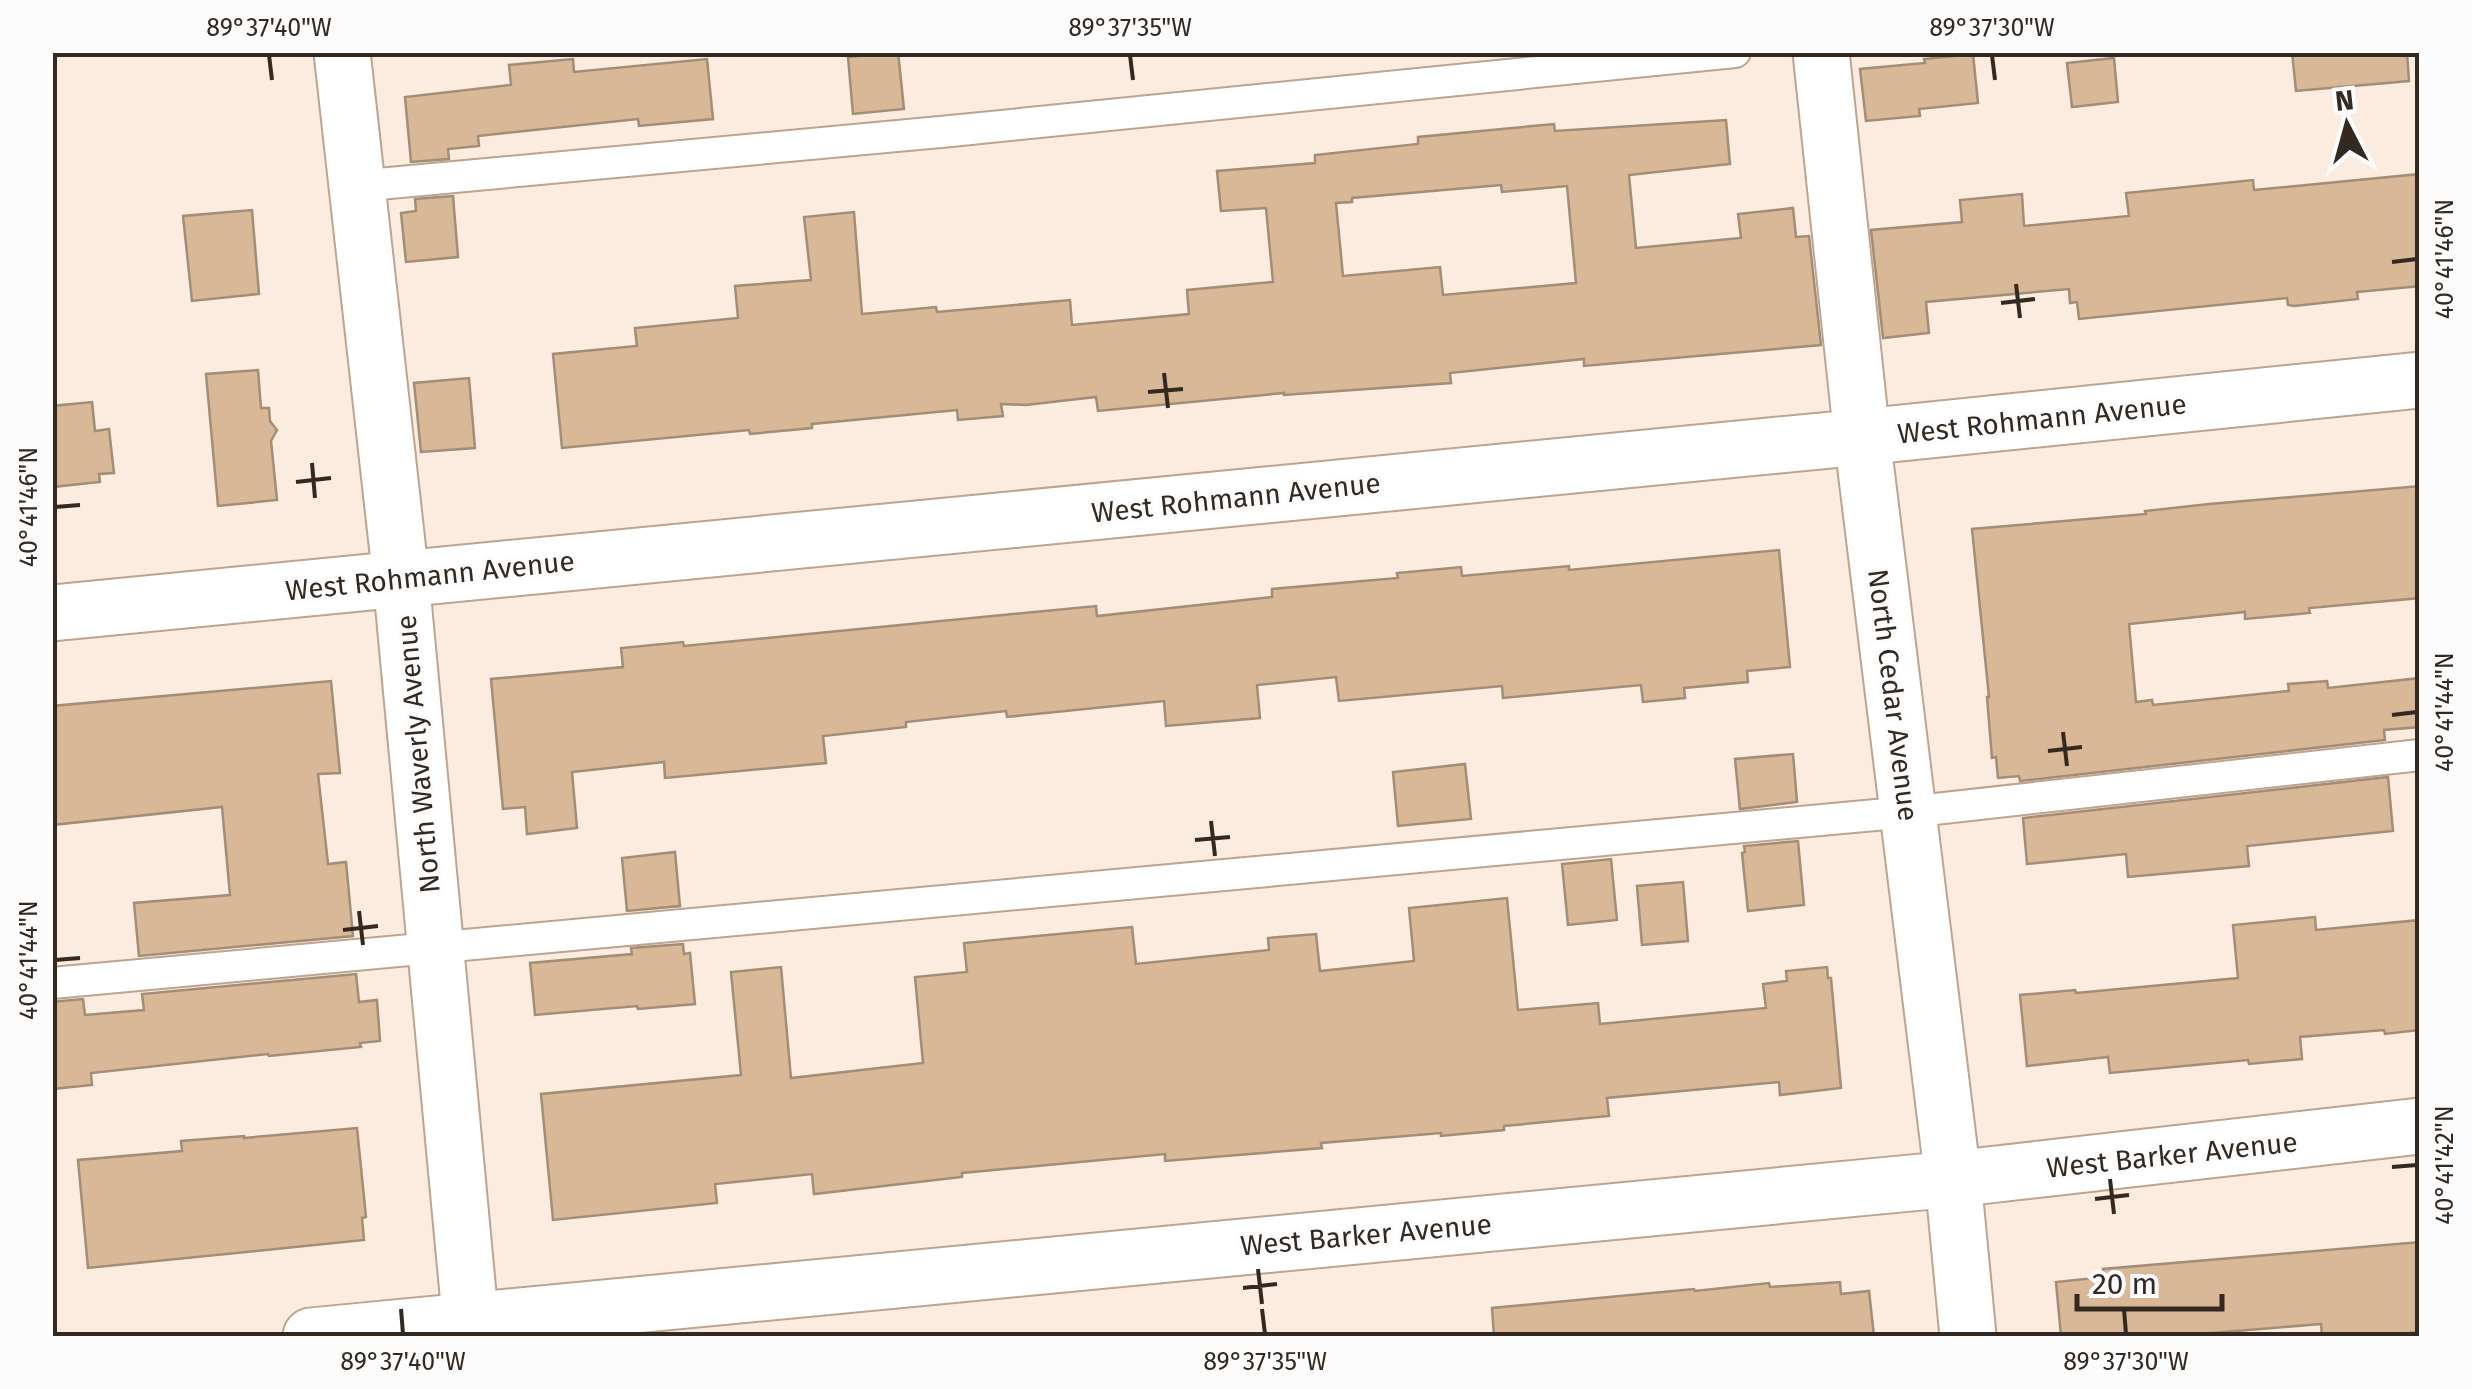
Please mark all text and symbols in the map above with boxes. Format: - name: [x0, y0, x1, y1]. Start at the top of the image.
- text: 89°37'40"W: [206, 13, 332, 43]
- text: 89°37'35"W: [1068, 13, 1192, 43]
- text: 89°37'30"W: [1929, 13, 2055, 43]
- north arrow: [2297, 75, 2397, 175]
- text: N: [2333, 83, 2355, 118]
- text: 40°41'46"N: [2430, 199, 2460, 319]
- street label: West Rohmann Avenue: [1896, 387, 2188, 451]
- text: 40°41'46"N: [14, 447, 44, 567]
- street label: West Rohmann Avenue: [1090, 466, 1382, 530]
- street label: West Rohmann Avenue: [284, 544, 576, 608]
- street label: North Cedar Avenue: [1861, 567, 1925, 823]
- street label: North Waverly Avenue: [389, 614, 447, 894]
- text: 40°41'44"N: [2430, 652, 2460, 772]
- text: 40°41'44"N: [14, 900, 44, 1020]
- text: 40°41'42"N: [2430, 1105, 2460, 1225]
- street label: West Barker Avenue: [2045, 1125, 2299, 1185]
- street label: West Barker Avenue: [1239, 1208, 1493, 1262]
- scale bar: [2077, 1249, 2222, 1311]
- text: 20 m: [2092, 1266, 2157, 1302]
- text: 89°37'40"W: [340, 1347, 466, 1377]
- text: 89°37'35"W: [1203, 1347, 1327, 1377]
- text: 89°37'30"W: [2063, 1347, 2189, 1377]

